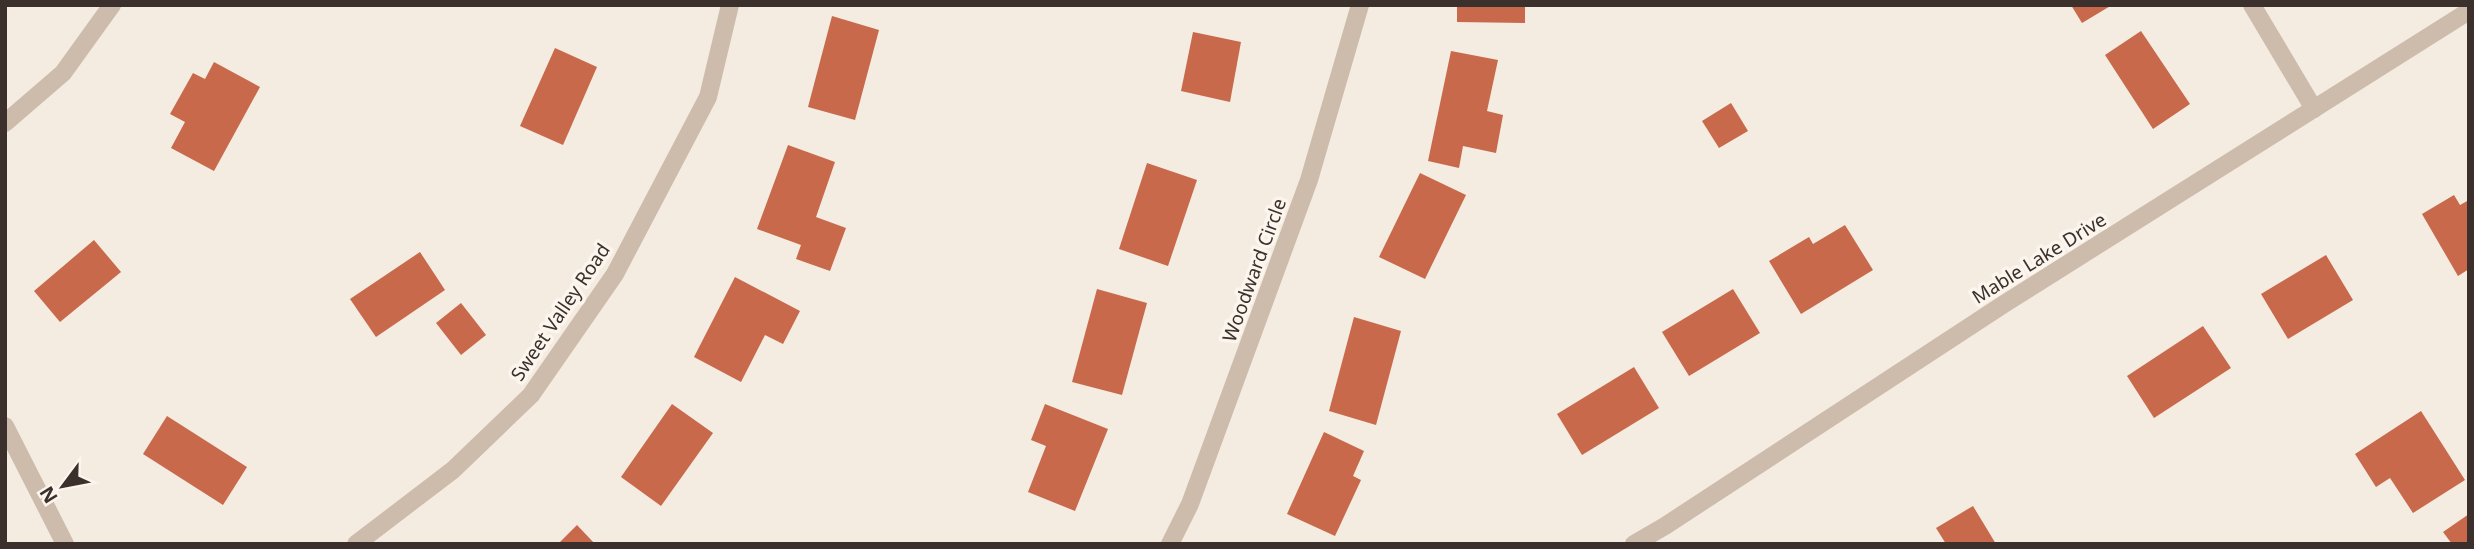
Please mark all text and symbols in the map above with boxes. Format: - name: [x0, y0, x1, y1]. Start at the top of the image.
- street label: Woodward Circle: [1216, 195, 1292, 345]
- street label: Mable Lake Drive: [1967, 206, 2111, 310]
- street label: Sweet Valley Road: [504, 238, 616, 386]
- north arrow: [28, 451, 98, 521]
- text: N: [33, 482, 64, 508]

